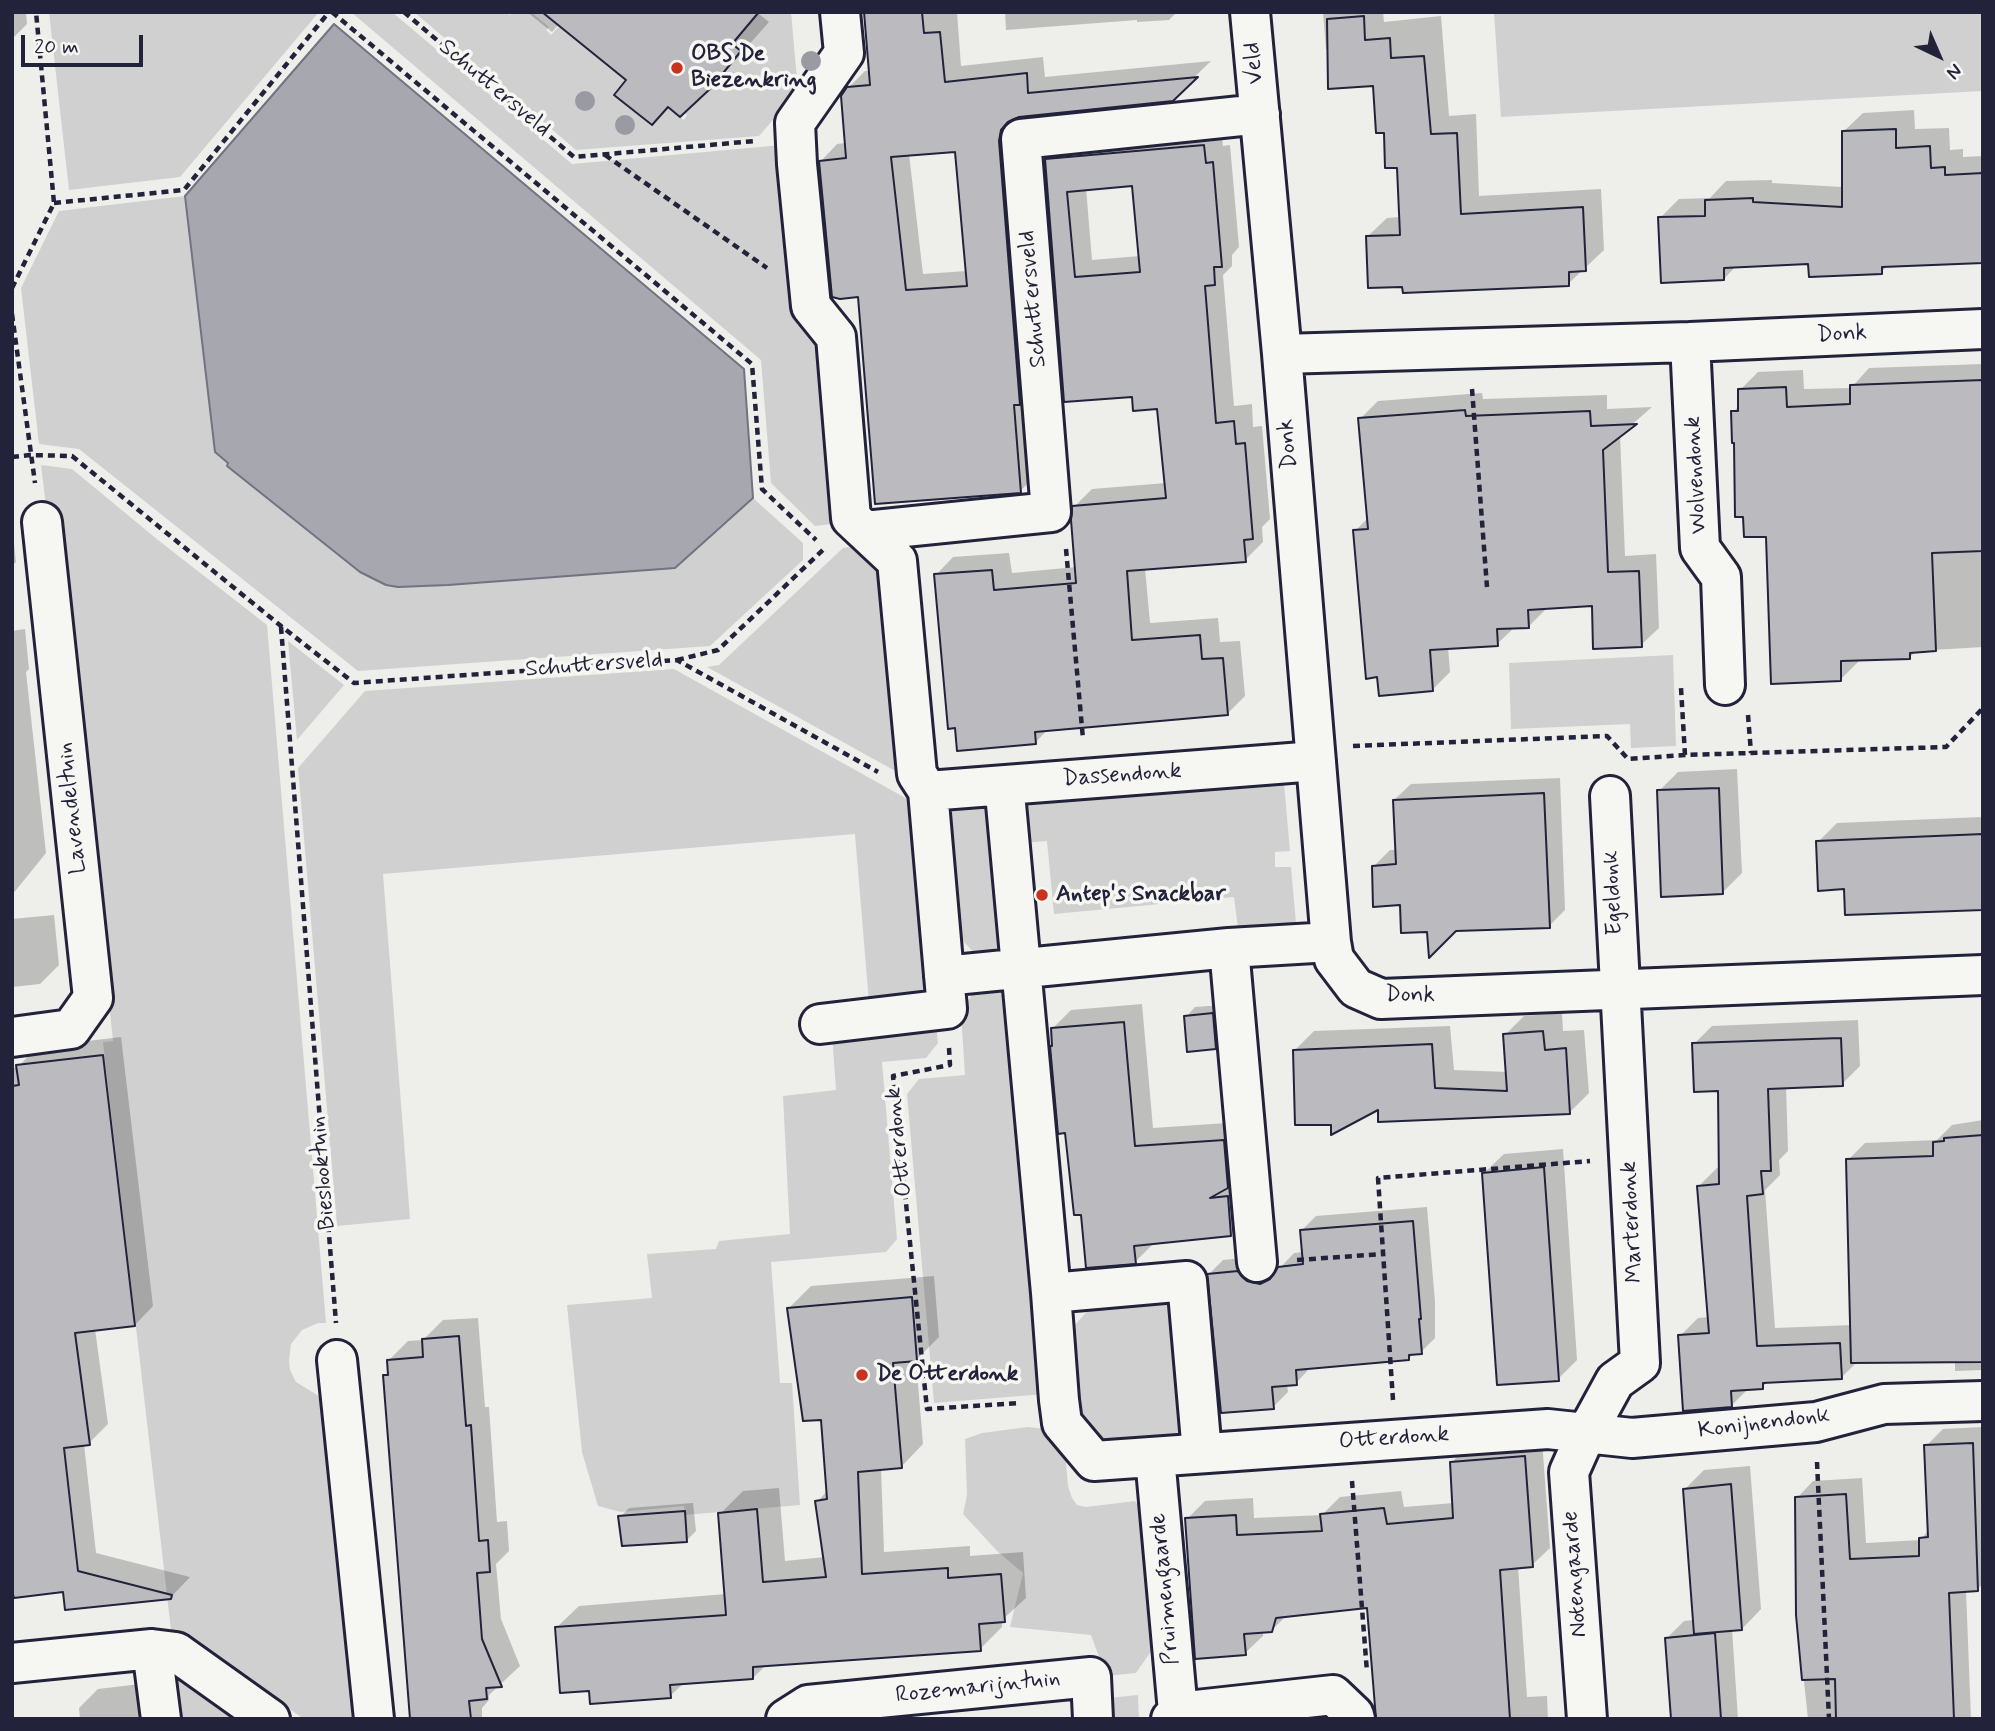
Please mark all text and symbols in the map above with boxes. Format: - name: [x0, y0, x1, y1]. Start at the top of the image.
- scale bar: [24, 21, 147, 65]
- north arrow: [1904, 21, 1974, 91]
- text: 20 m: [34, 33, 79, 61]
- street label: Schuttersveld: [432, 34, 556, 144]
- place label: OBS De Biezenkring: [691, 41, 817, 95]
- street label: Veld: [1239, 41, 1271, 85]
- text: N: [1941, 58, 1967, 85]
- marker: OBS De Biezenkring: [669, 60, 685, 76]
- street label: Schuttersveld: [1014, 229, 1054, 369]
- street label: Donk: [1816, 320, 1868, 350]
- street label: Wolvendonk: [1680, 415, 1714, 535]
- street label: Donk: [1273, 418, 1305, 470]
- street label: Schuttersveld: [524, 647, 664, 685]
- street label: Lavendeltuin: [52, 741, 94, 875]
- street label: Dassendonk: [1062, 758, 1182, 794]
- street label: Egeldonk: [1598, 850, 1630, 936]
- place label: Antep's Snackbar: [1056, 881, 1226, 909]
- marker: Antep's Snackbar: [1034, 887, 1050, 903]
- street label: Donk: [1385, 982, 1435, 1010]
- street label: Otterdonk: [881, 1086, 919, 1198]
- street label: Bieslooktuin: [305, 1115, 343, 1231]
- street label: Marterdonk: [1616, 1160, 1650, 1284]
- place label: De Otterdonk: [876, 1361, 1018, 1389]
- marker: De Otterdonk: [854, 1367, 870, 1383]
- street label: Konijnendonk: [1697, 1402, 1831, 1446]
- street label: Otterdonk: [1338, 1421, 1450, 1457]
- street label: Notengaarde: [1558, 1510, 1594, 1638]
- street label: Pruimengaarde: [1146, 1512, 1186, 1666]
- street label: Rozemarijntuin: [894, 1666, 1062, 1710]

